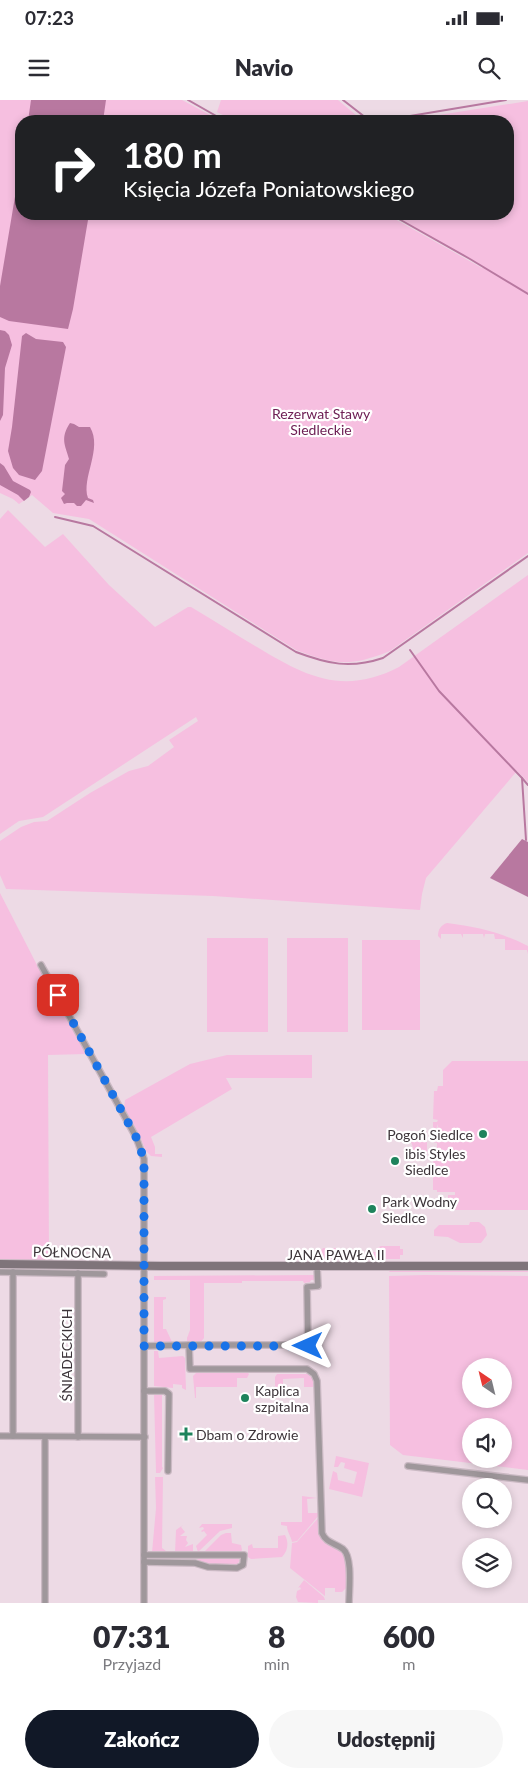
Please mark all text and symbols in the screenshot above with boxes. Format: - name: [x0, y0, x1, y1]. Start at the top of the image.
- text: 07:23: [25, 6, 74, 29]
- icon: menu: [25, 54, 53, 82]
- text: Navio: [235, 54, 293, 81]
- icon: search: [475, 54, 503, 82]
- text: 180 m: [123, 133, 222, 175]
- icon: right: [40, 135, 105, 200]
- text: Księcia Józefa Poniatowskiego: [123, 175, 414, 202]
- park label: Rezerwat Stawy Siedleckie: [272, 405, 371, 438]
- pin: [37, 974, 79, 1016]
- icon: arrive: [44, 981, 72, 1009]
- place label: Pogoń Siedlce: [387, 1126, 473, 1143]
- marker: Pogoń Siedlce: [477, 1128, 489, 1140]
- place label: ibis Styles Siedlce: [405, 1145, 465, 1178]
- marker: ibis Styles Siedlce: [389, 1155, 401, 1167]
- place label: Park Wodny Siedlce: [382, 1193, 458, 1226]
- marker: Park Wodny Siedlce: [366, 1203, 378, 1215]
- street label: PÓŁNOCNA: [33, 1243, 112, 1261]
- street label: JANA PAWŁA II: [287, 1246, 385, 1263]
- street label: ŚNIADECKICH: [58, 1309, 75, 1401]
- position arrow: [281, 1319, 333, 1371]
- north arrow: [462, 1358, 512, 1408]
- map controls: [462, 1358, 512, 1588]
- place label: Kaplica szpitalna: [255, 1382, 309, 1415]
- marker: Kaplica szpitalna: [239, 1392, 251, 1404]
- button: sound: [462, 1418, 512, 1468]
- place label: Dbam o Zdrowie: [196, 1426, 298, 1443]
- marker: Dbam o Zdrowie: [180, 1428, 192, 1440]
- button: search: [462, 1478, 512, 1528]
- button: layers: [462, 1538, 512, 1588]
- text: 07:31: [93, 1618, 171, 1654]
- text: 8: [268, 1618, 285, 1654]
- text: 600: [383, 1618, 435, 1654]
- text: Przyjazd: [103, 1654, 161, 1673]
- text: min: [264, 1654, 290, 1673]
- text: m: [402, 1654, 415, 1673]
- button: Zakończ: [25, 1710, 259, 1768]
- button: Udostępnij: [269, 1710, 503, 1768]

